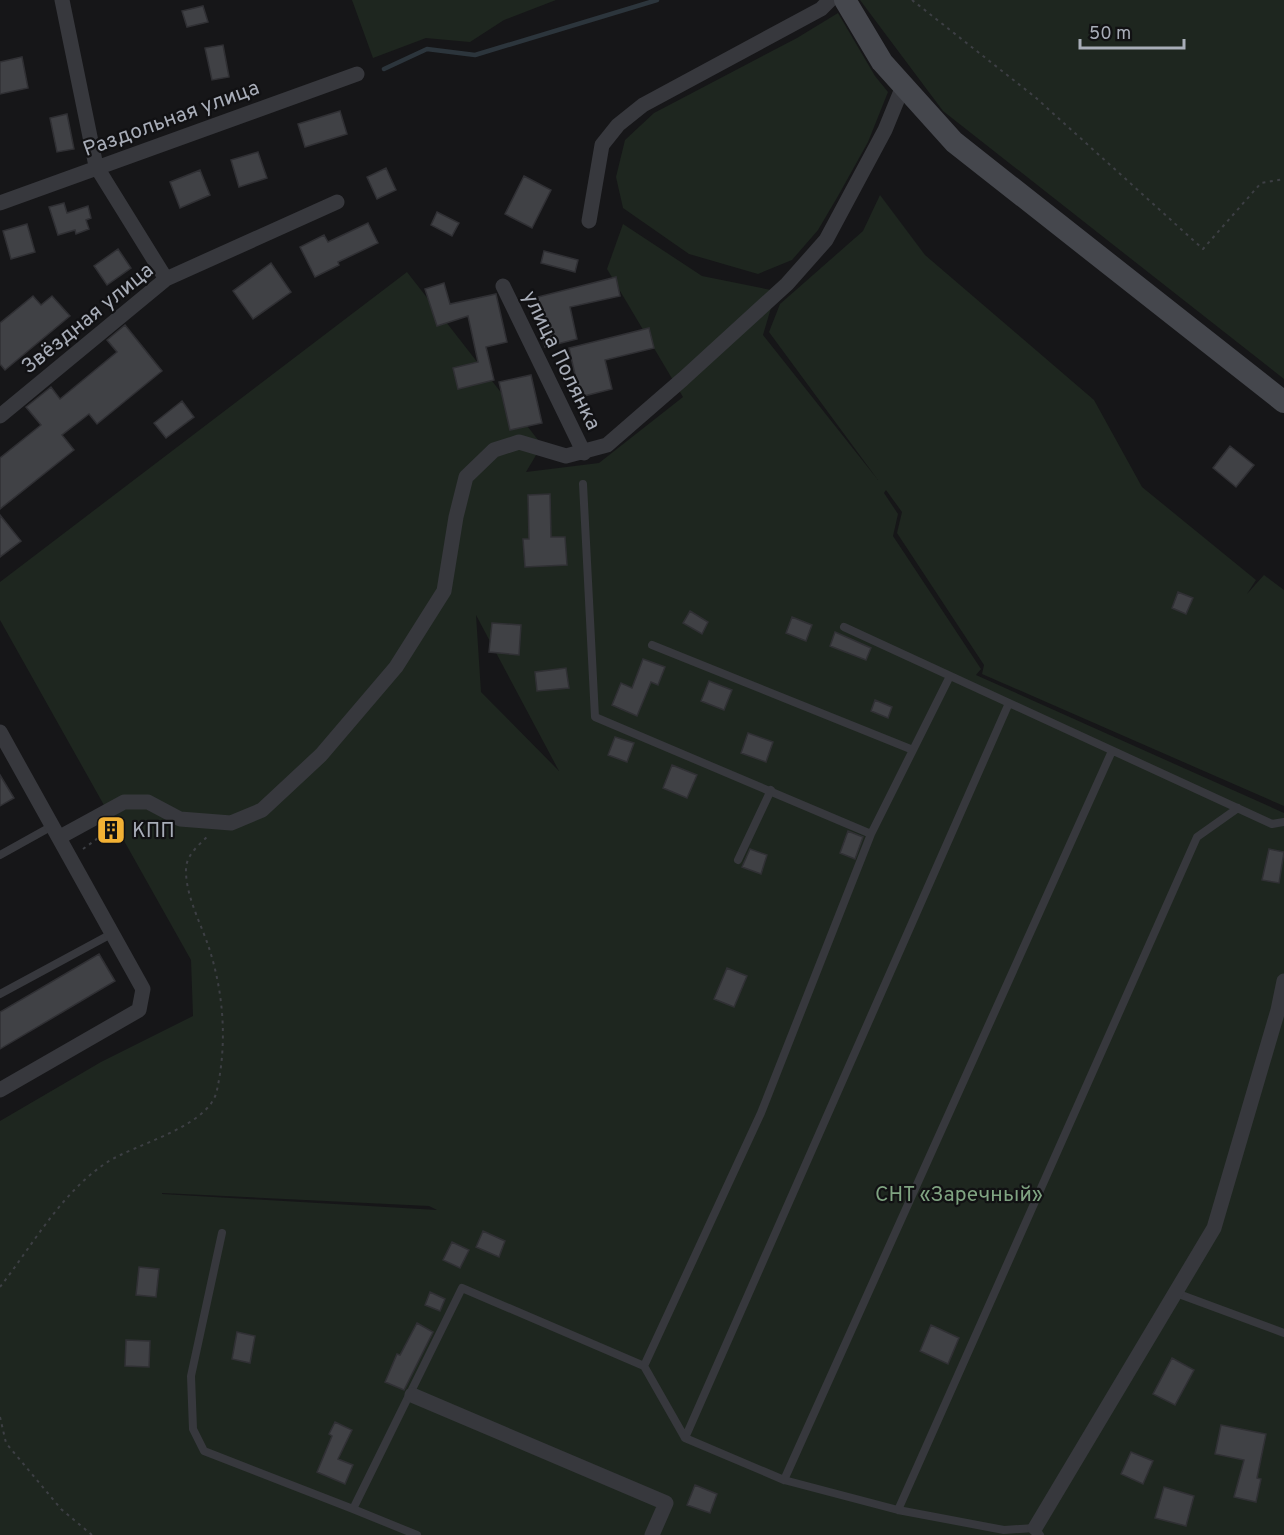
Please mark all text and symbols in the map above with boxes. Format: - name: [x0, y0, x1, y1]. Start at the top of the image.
- scale bar: [1080, 12, 1184, 50]
- text: 50 m: [1089, 23, 1131, 46]
- street label: Раздольная улица: [80, 75, 263, 164]
- street label: Звёздная улица: [16, 258, 160, 381]
- street label: улица Полянка: [515, 286, 606, 435]
- building icon: КПП: [95, 814, 127, 846]
- place label: КПП: [132, 818, 175, 845]
- park label: СНТ «Заречный»: [875, 1182, 1043, 1209]

